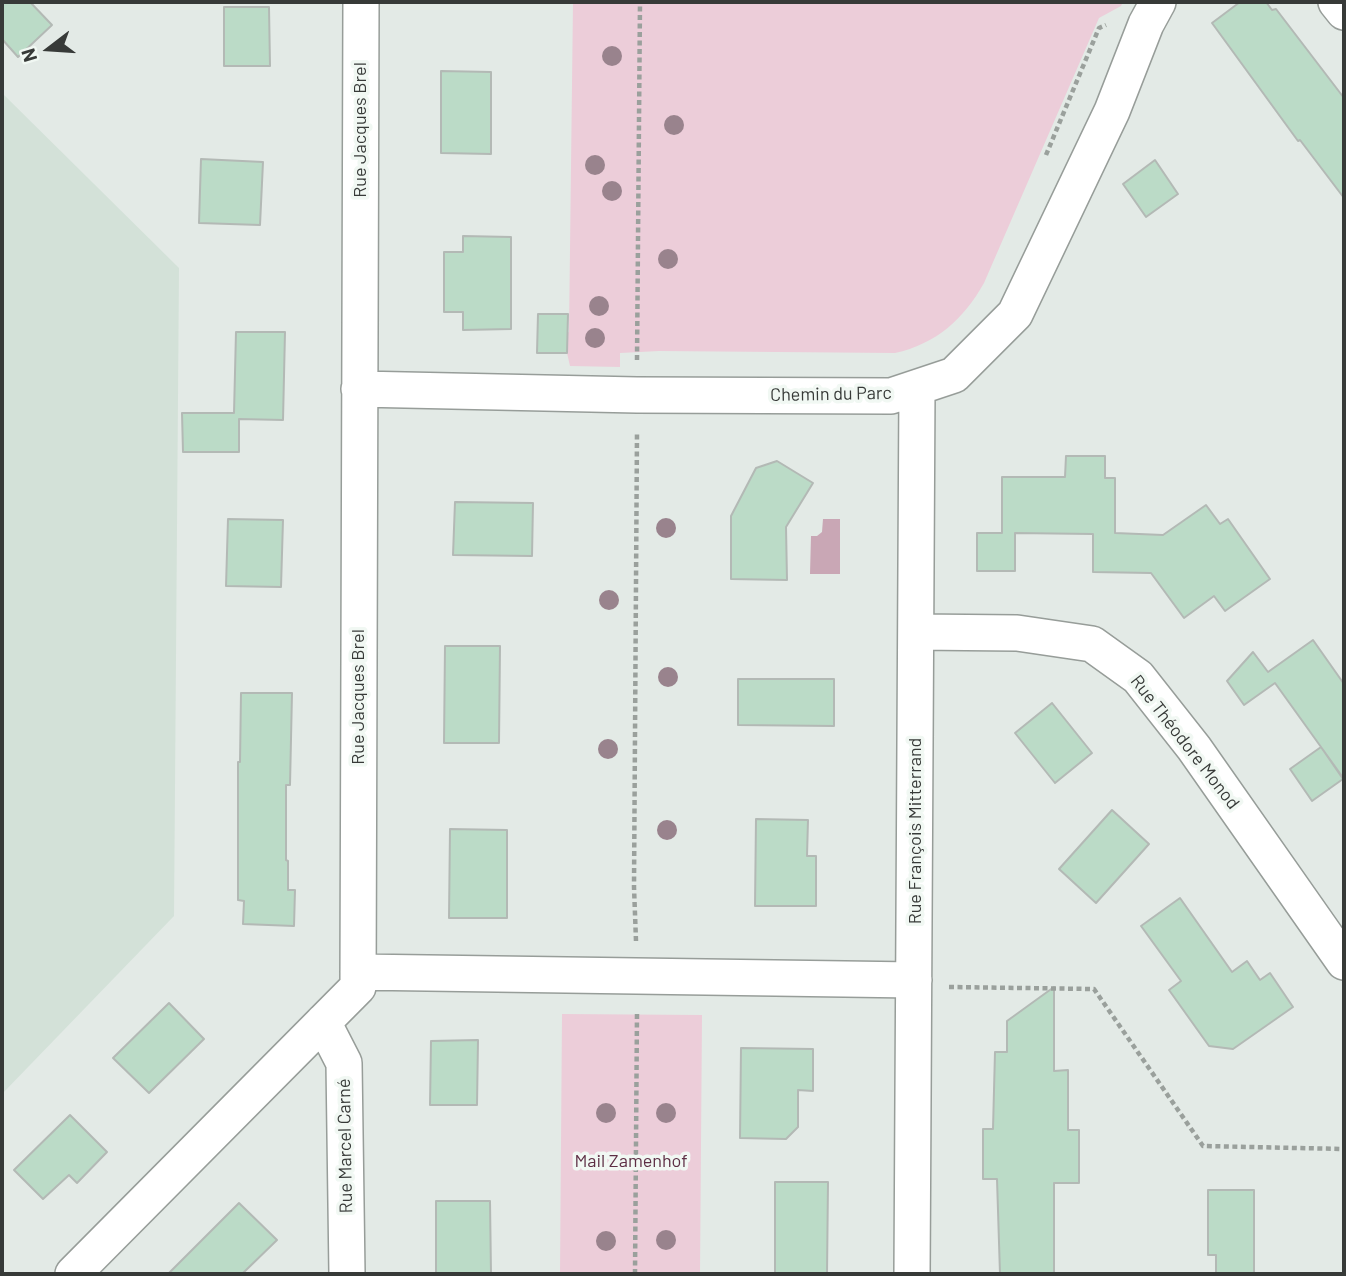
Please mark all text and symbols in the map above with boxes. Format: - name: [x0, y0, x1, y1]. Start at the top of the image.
- north arrow: [14, 14, 84, 84]
- text: N: [16, 46, 41, 65]
- street label: Rue Jacques Brel: [349, 62, 371, 198]
- street label: Chemin du Parc: [770, 382, 892, 406]
- street label: Rue Jacques Brel: [347, 629, 369, 765]
- street label: Rue Théodore Monod: [1126, 671, 1244, 813]
- street label: Rue François Mitterrand: [904, 738, 926, 924]
- street label: Rue Marcel Carné: [333, 1078, 357, 1214]
- park label: Mail Zamenhof: [574, 1150, 688, 1172]

